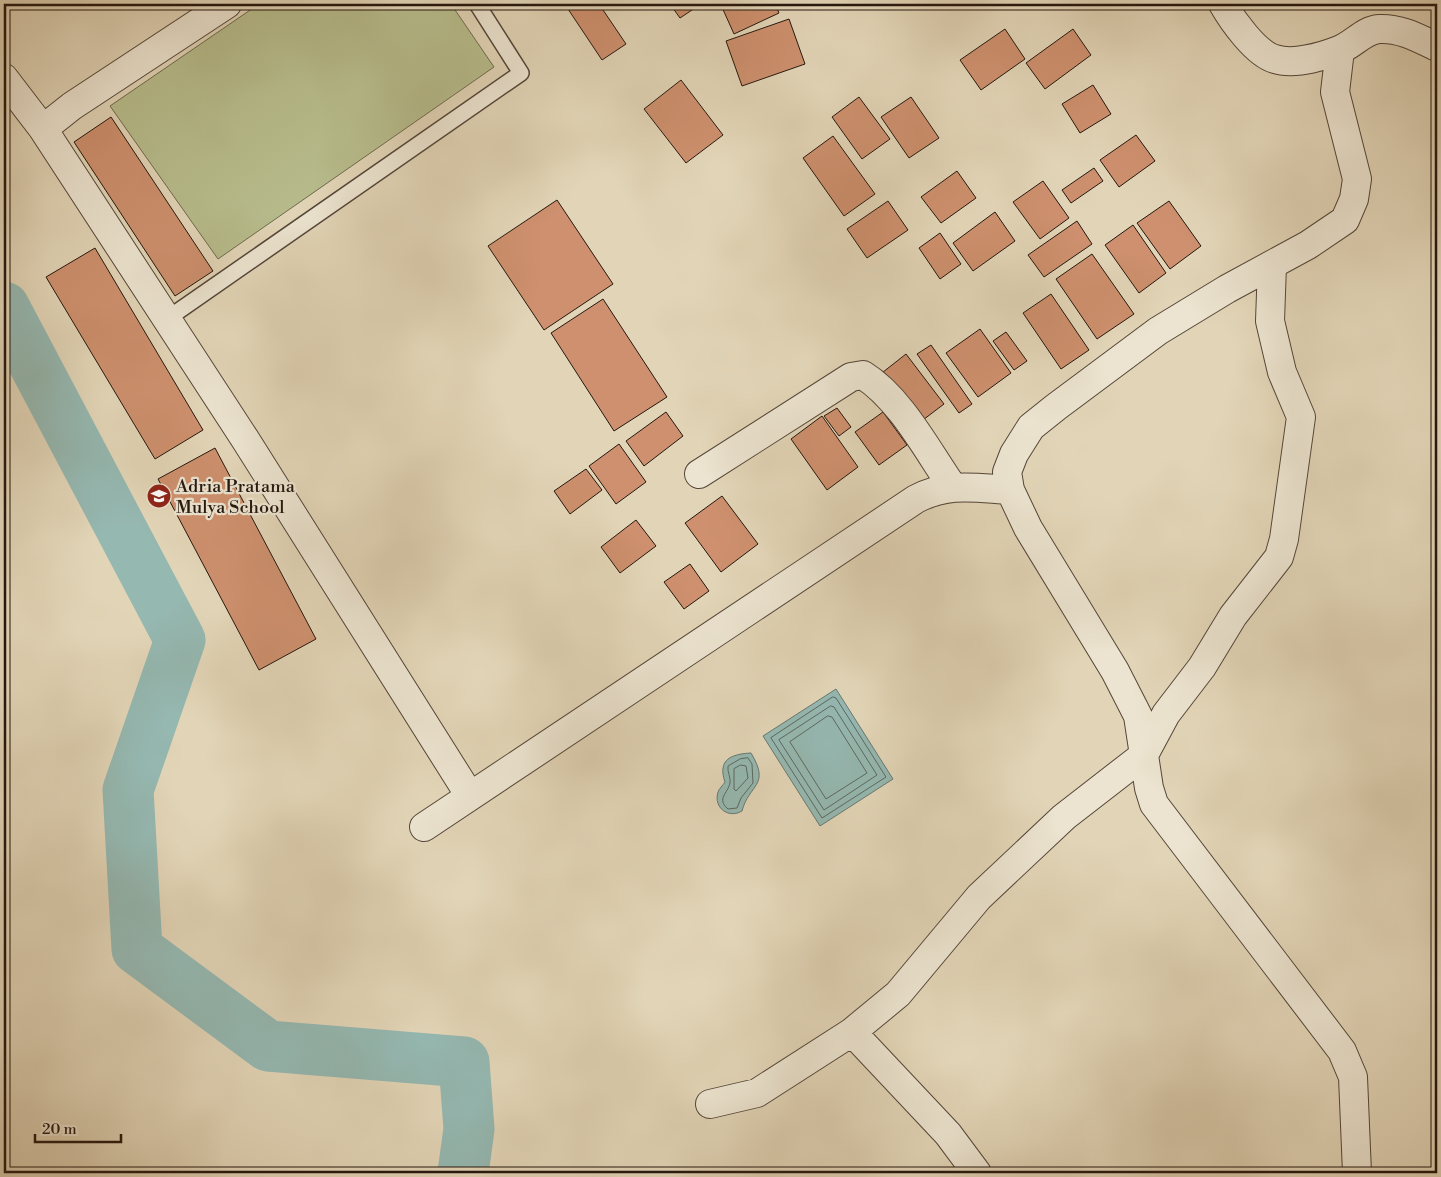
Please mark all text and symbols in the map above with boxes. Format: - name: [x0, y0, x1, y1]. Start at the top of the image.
- place label: Adria Pratama Mulya School: [175, 475, 296, 519]
- school or university icon: Adria Pratama Mulya School: [146, 483, 172, 509]
- scale bar: [35, 1112, 121, 1144]
- text: 20 m: [42, 1120, 77, 1139]

